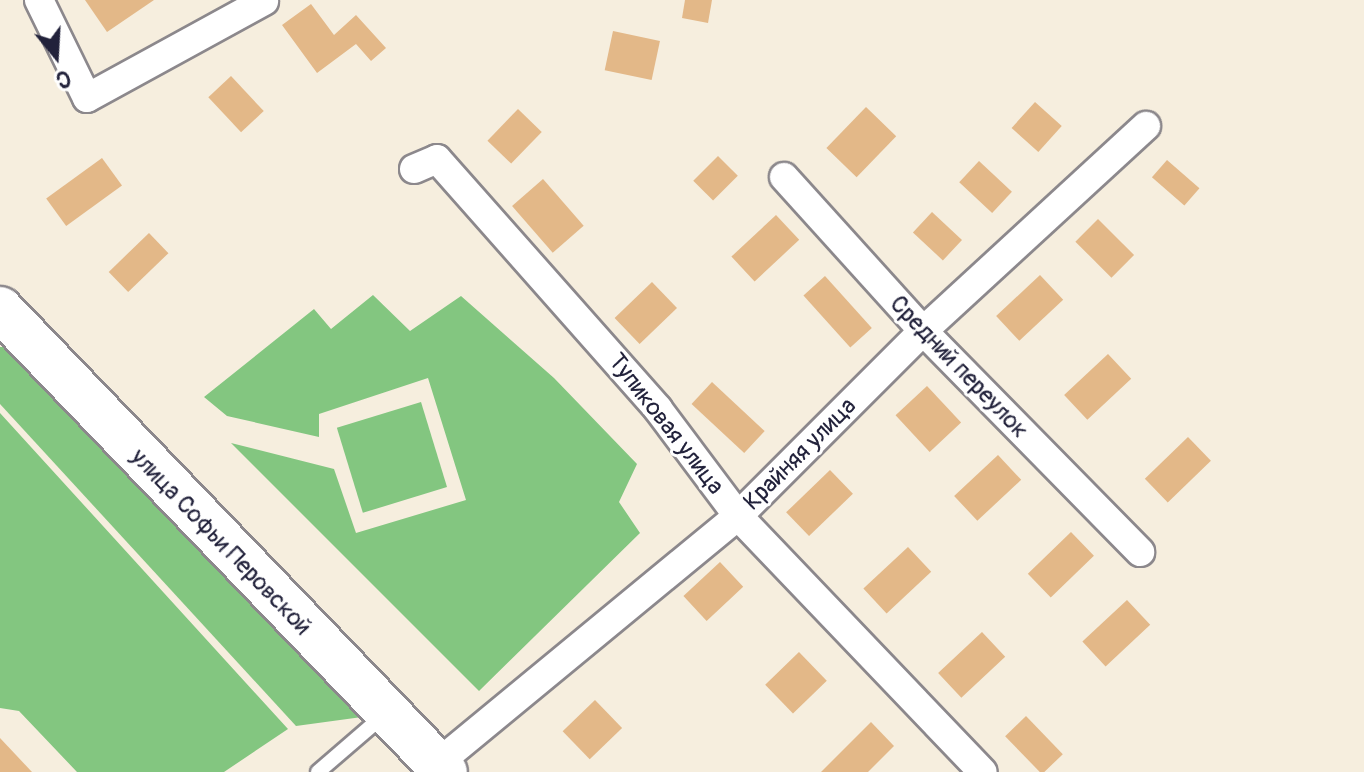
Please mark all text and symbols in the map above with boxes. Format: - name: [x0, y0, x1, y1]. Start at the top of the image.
- north arrow: [16, 16, 96, 96]
- text: С: [53, 63, 74, 94]
- street label: Средний переулок: [884, 290, 1034, 444]
- street label: Тупиковая улица: [602, 348, 730, 500]
- street label: Крайняя улица: [738, 392, 862, 516]
- street label: улица Софьи Перовской: [125, 443, 317, 641]

